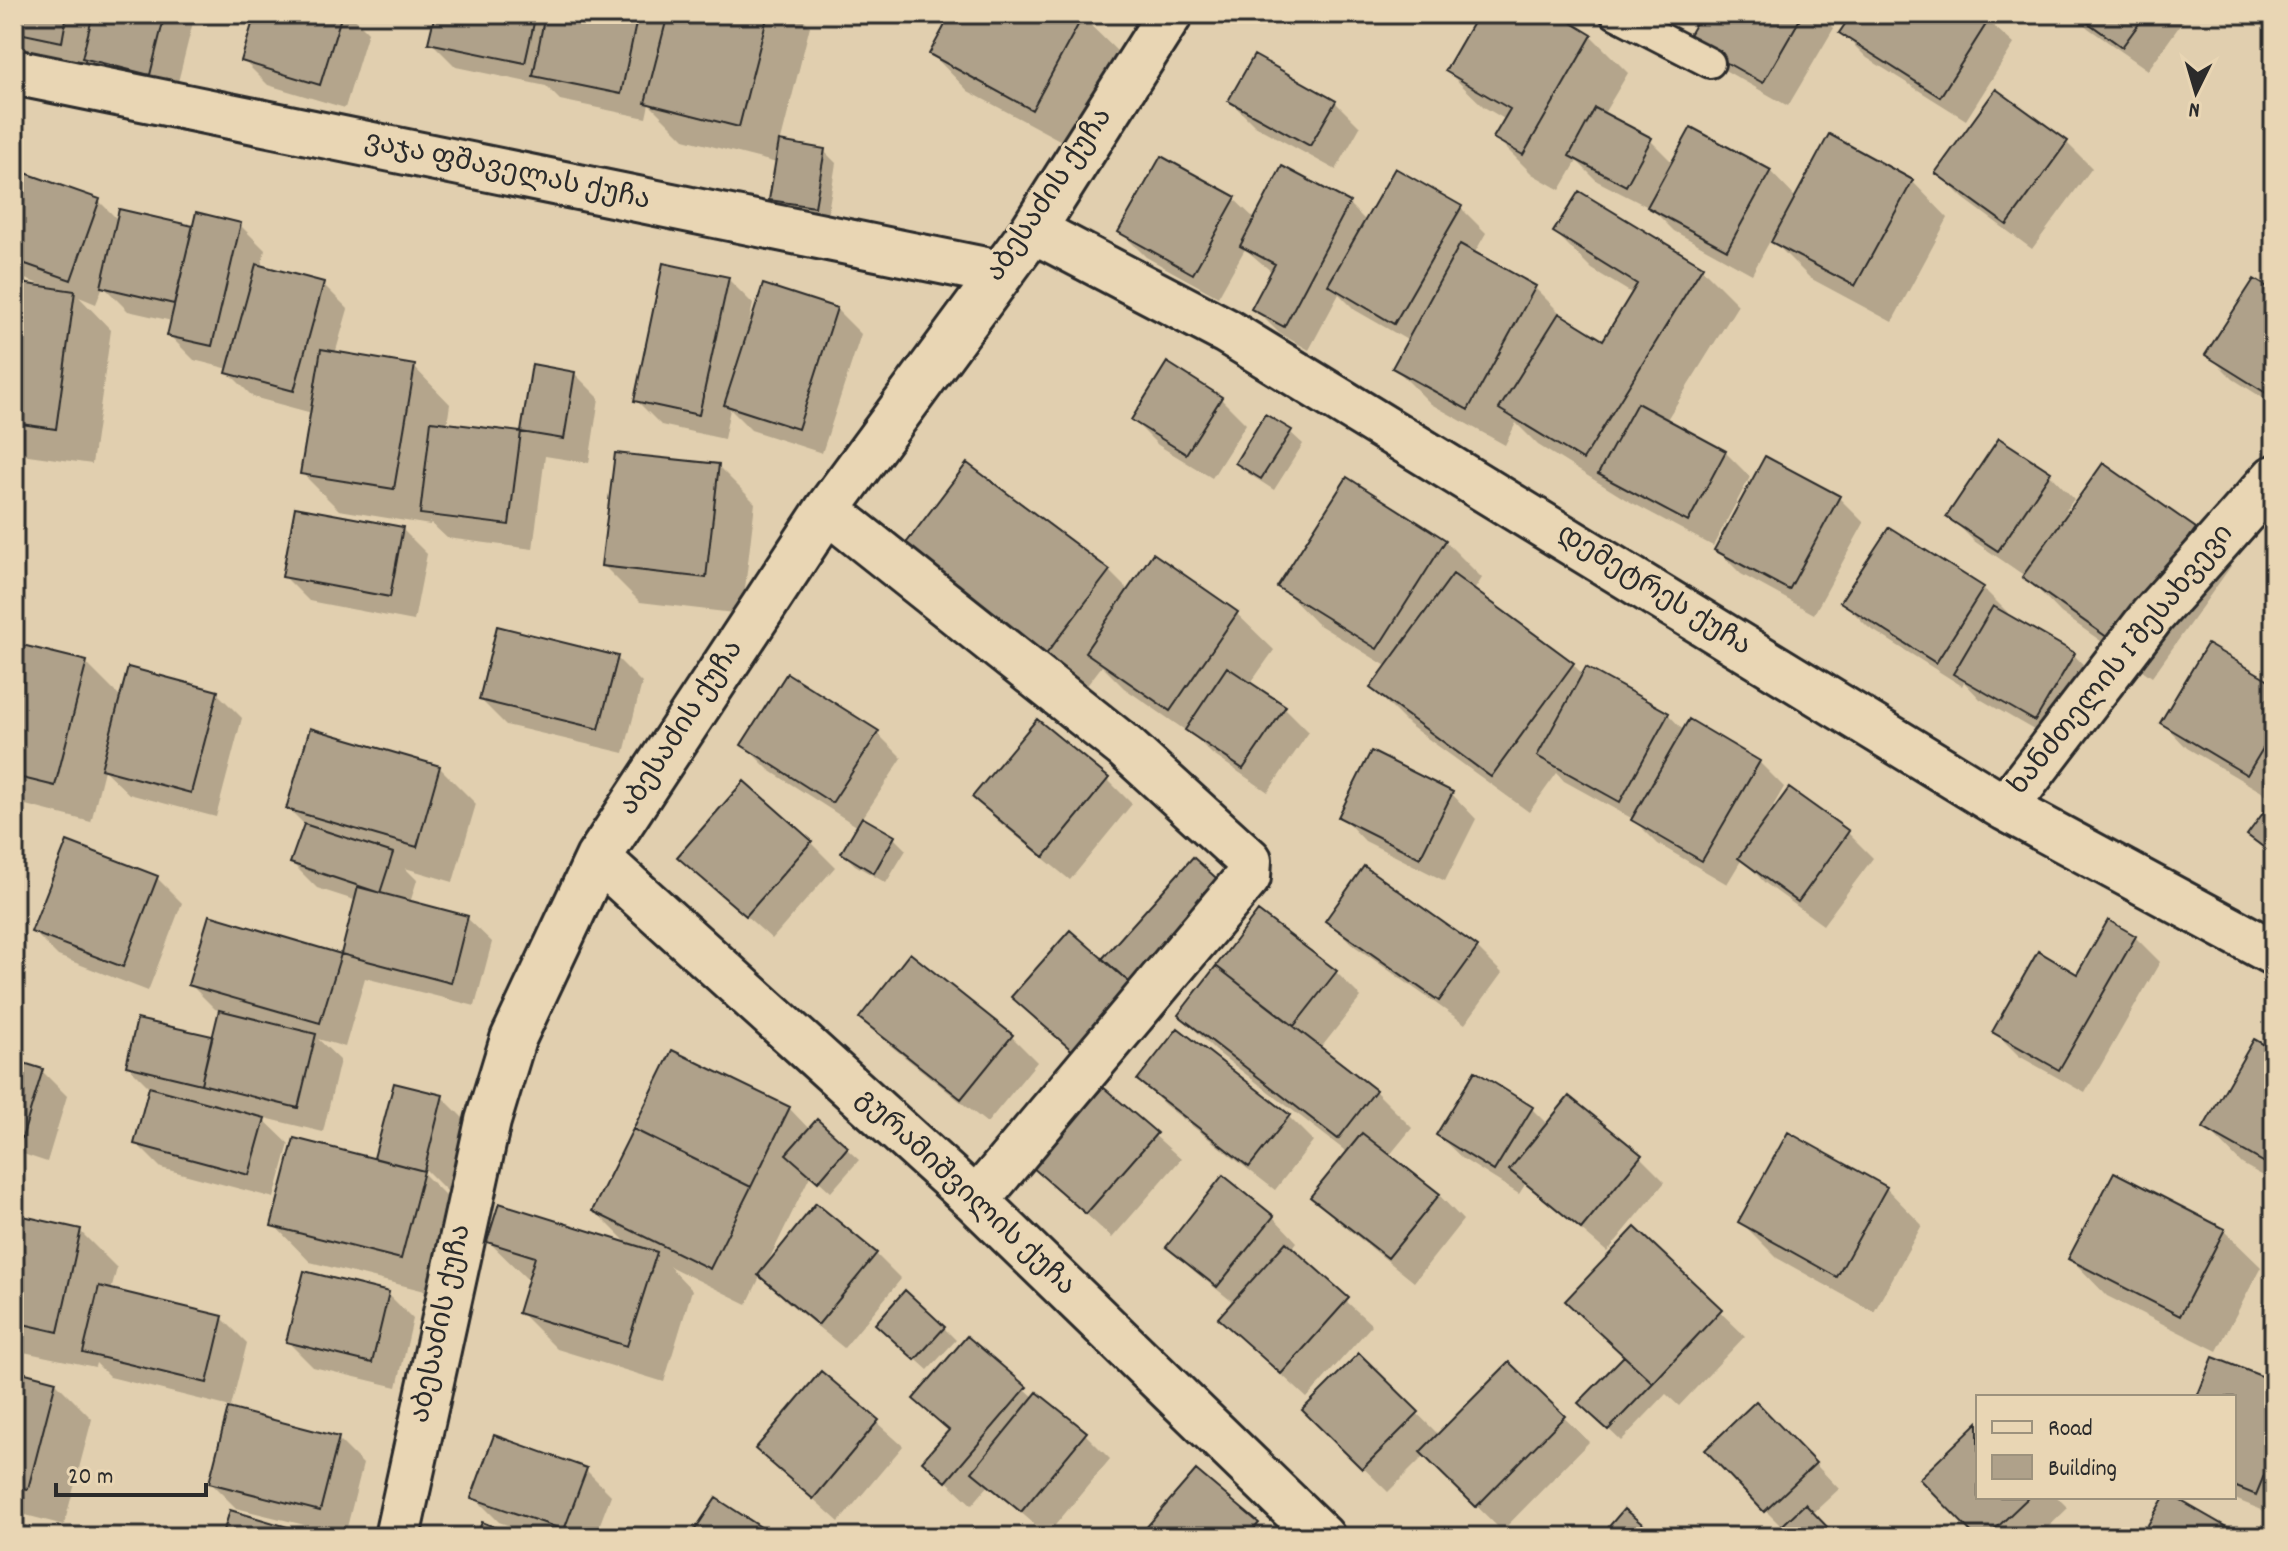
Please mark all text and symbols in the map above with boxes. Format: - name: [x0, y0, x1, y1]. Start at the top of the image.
- north arrow: [2156, 52, 2236, 132]
- text: N: [2188, 93, 2201, 124]
- street label: აბესაძის ქუჩა: [978, 101, 1124, 291]
- street label: ვაჯა ფშაველას ქუჩა: [360, 123, 654, 223]
- street label: დემეტრეს ქუჩა: [1548, 516, 1758, 668]
- street label: ხანძთელის I შესახვევი: [2001, 517, 2245, 805]
- street label: აბესაძის ქუჩა: [611, 633, 755, 825]
- street label: გურამიშვილის ქუჩა: [845, 1081, 1083, 1307]
- street label: აბესაძის ქუჩა: [402, 1221, 484, 1427]
- legend: [1976, 1395, 2236, 1499]
- text: Road: [2048, 1413, 2093, 1447]
- scale bar: [56, 1447, 206, 1497]
- text: Building: [2048, 1453, 2117, 1487]
- text: 20 m: [68, 1461, 114, 1495]

